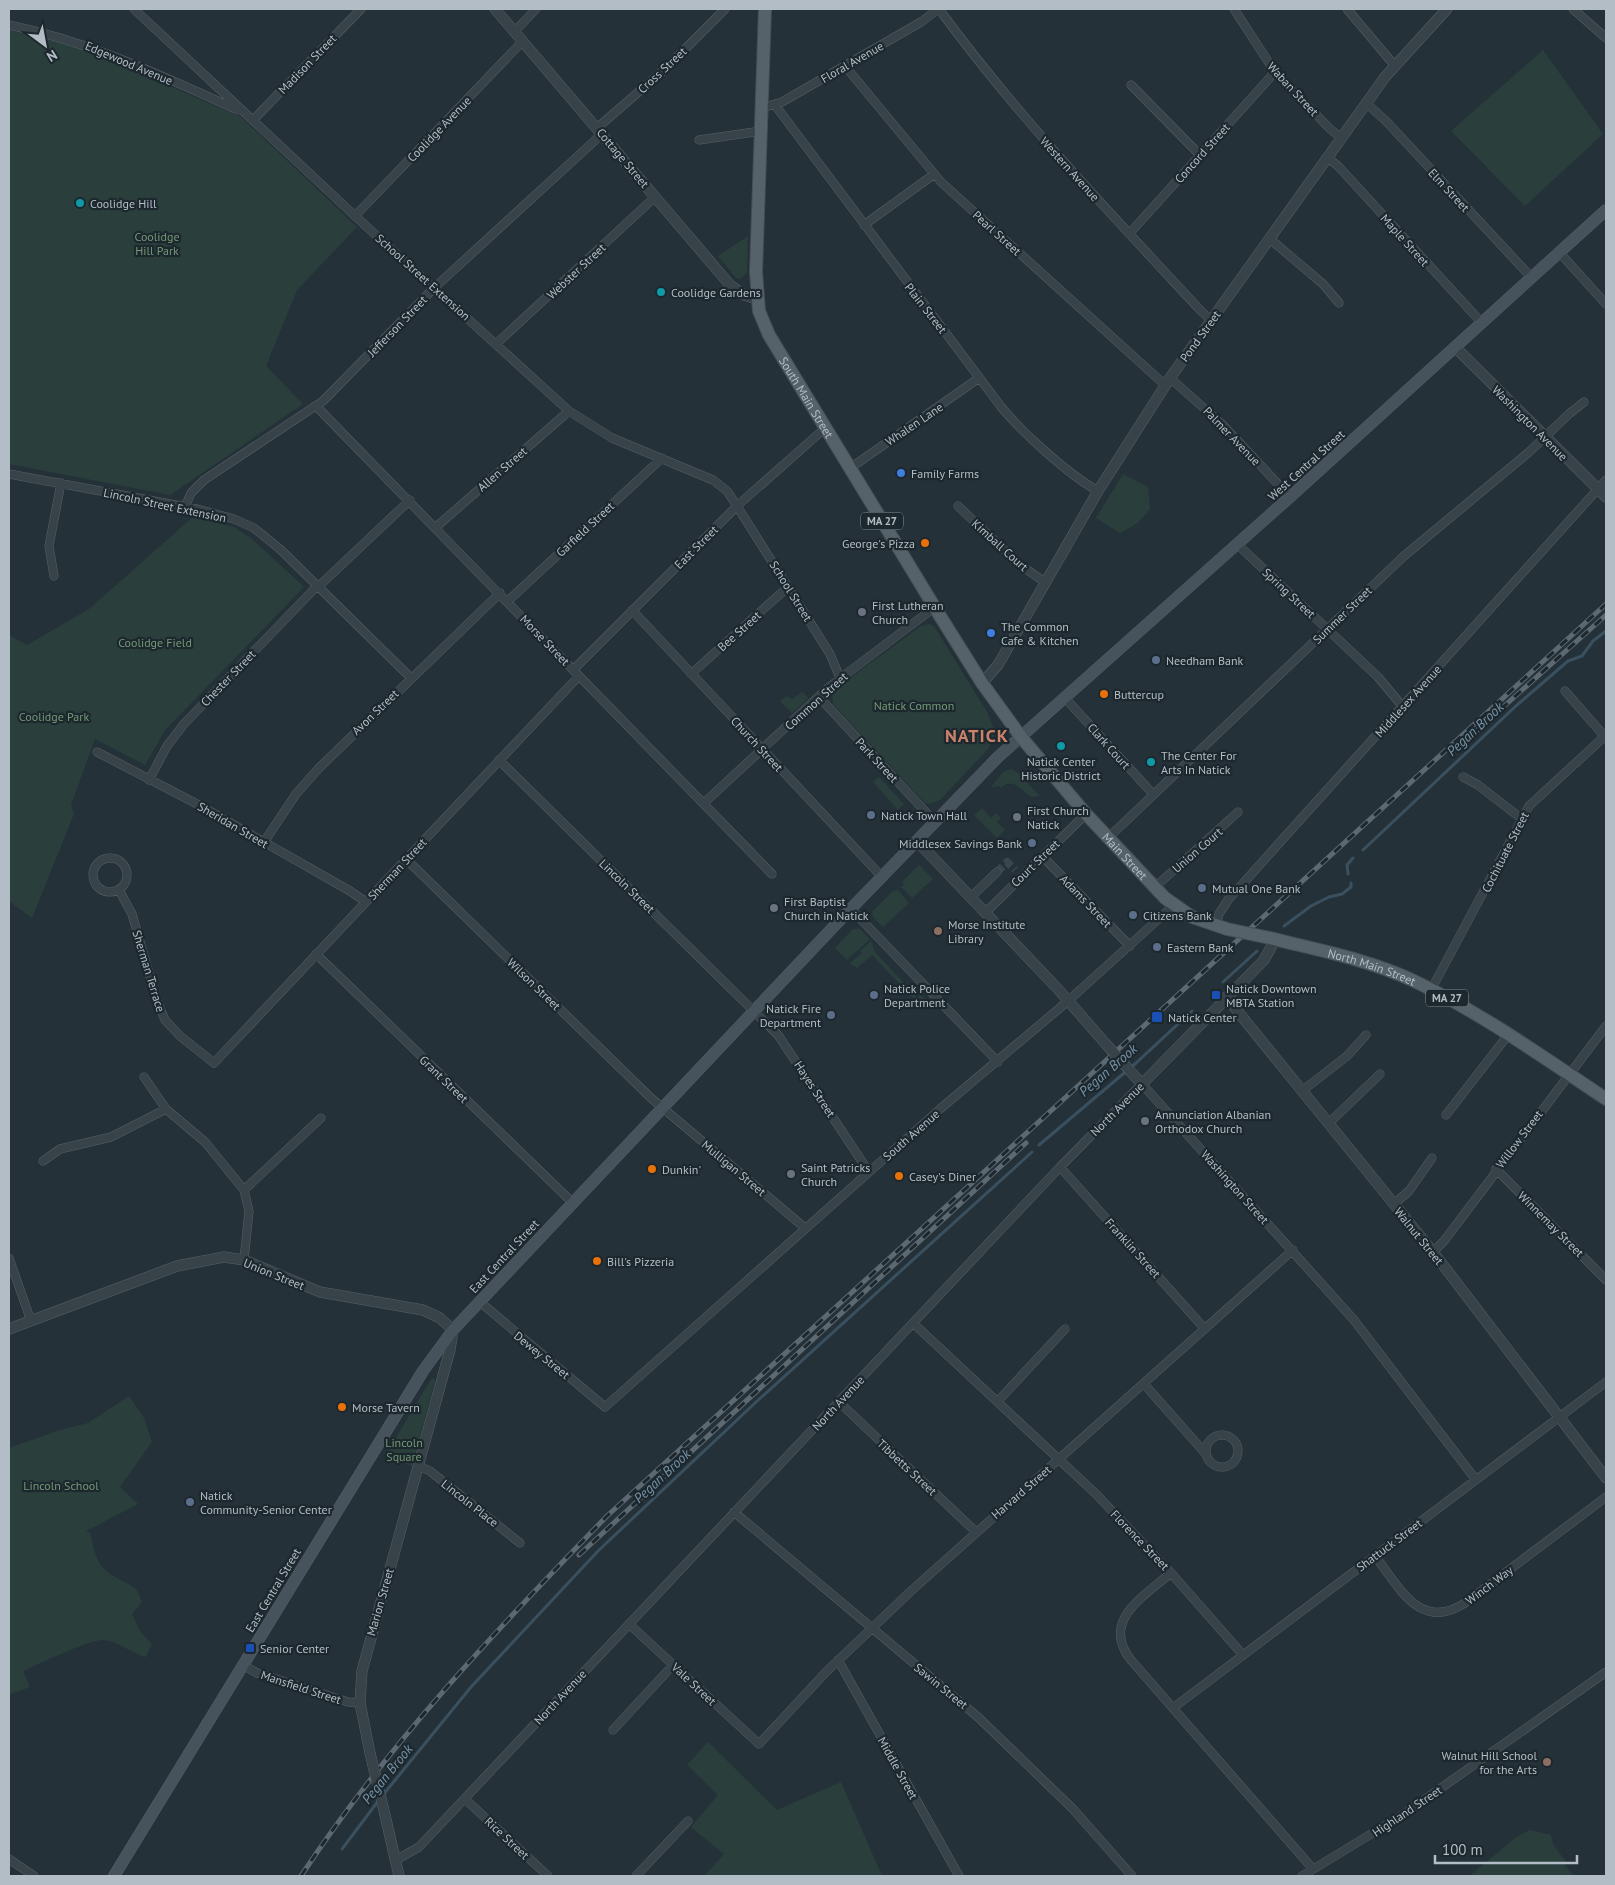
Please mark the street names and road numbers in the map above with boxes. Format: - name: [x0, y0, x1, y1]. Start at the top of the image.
- street label: Madison Street: [275, 31, 339, 97]
- street label: Edgewood Avenue: [83, 38, 175, 88]
- street label: Floral Avenue: [818, 38, 886, 86]
- street label: Cross Street: [635, 44, 689, 96]
- street label: Waban Street: [1264, 59, 1322, 119]
- street label: Coolidge Avenue: [404, 93, 474, 165]
- street label: Concord Street: [1171, 120, 1233, 186]
- street label: Cottage Street: [594, 125, 652, 191]
- street label: Western Avenue: [1037, 134, 1103, 204]
- street label: Elm Street: [1425, 165, 1473, 215]
- street label: Pearl Street: [970, 207, 1024, 259]
- street label: Maple Street: [1378, 211, 1432, 269]
- street label: School Street Extension: [373, 231, 473, 323]
- street label: Webster Street: [543, 240, 609, 302]
- street label: Plain Street: [902, 280, 950, 336]
- street label: Jefferson Street: [363, 292, 430, 360]
- street label: Pond Street: [1176, 307, 1224, 365]
- street label: South Main Street: [776, 354, 837, 440]
- street label: Washington Avenue: [1489, 382, 1571, 464]
- street label: Whalen Lane: [882, 399, 946, 449]
- street label: Palmer Avenue: [1200, 403, 1264, 469]
- street label: West Central Street: [1264, 427, 1348, 503]
- street label: Allen Street: [474, 443, 530, 495]
- street label: Lincoln Street Extension: [102, 485, 228, 525]
- street label: Garfield Street: [553, 498, 617, 560]
- road number: MA 27: [861, 512, 903, 530]
- street label: Kimball Court: [969, 516, 1031, 574]
- street label: East Street: [671, 522, 721, 572]
- street label: School Street: [766, 558, 816, 624]
- street label: Spring Street: [1259, 565, 1319, 621]
- street label: Summer Street: [1309, 583, 1375, 647]
- street label: Bee Street: [714, 608, 764, 654]
- street label: Morse Street: [517, 611, 573, 669]
- street label: Chester Street: [197, 647, 259, 709]
- street label: Middlesex Avenue: [1372, 662, 1444, 740]
- street label: Common Street: [782, 669, 850, 733]
- street label: Avon Street: [349, 686, 401, 738]
- street label: Church Street: [728, 713, 786, 775]
- street label: Clark Court: [1084, 720, 1134, 772]
- street label: Park Street: [853, 735, 901, 785]
- street label: Sheridan Street: [195, 799, 271, 851]
- street label: Cochituate Street: [1478, 809, 1532, 895]
- street label: Union Court: [1169, 824, 1225, 876]
- street label: Main Street: [1100, 829, 1151, 882]
- street label: Sherman Street: [364, 835, 430, 903]
- street label: Court Street: [1008, 836, 1062, 890]
- street label: Lincoln Street: [596, 856, 658, 916]
- street label: Adams Street: [1057, 871, 1115, 931]
- street label: Sherman Terrace: [129, 928, 169, 1014]
- street label: North Main Street: [1326, 945, 1419, 988]
- street label: Wilson Street: [504, 955, 564, 1013]
- road number: MA 27: [1426, 990, 1468, 1006]
- street label: Grant Street: [417, 1052, 471, 1106]
- street label: Hayes Street: [791, 1058, 839, 1120]
- street label: North Avenue: [1087, 1079, 1147, 1139]
- street label: South Avenue: [880, 1106, 942, 1164]
- street label: Willow Street: [1492, 1107, 1546, 1171]
- street label: Mulligan Street: [699, 1137, 769, 1199]
- street label: Washington Street: [1198, 1147, 1272, 1227]
- street label: Winnemay Street: [1515, 1188, 1587, 1260]
- street label: Walnut Street: [1391, 1204, 1447, 1268]
- street label: Franklin Street: [1102, 1215, 1164, 1281]
- street label: East Central Street: [466, 1216, 542, 1296]
- street label: Union Street: [241, 1255, 307, 1293]
- street label: Dewey Street: [511, 1328, 573, 1382]
- street label: North Avenue: [809, 1372, 867, 1434]
- street label: Tibbetts Street: [874, 1436, 940, 1498]
- street label: Harvard Street: [988, 1462, 1054, 1522]
- street label: Lincoln Place: [438, 1476, 502, 1530]
- street label: Florence Street: [1108, 1507, 1172, 1573]
- street label: Shattuck Street: [1353, 1515, 1425, 1575]
- street label: East Central Street: [242, 1545, 304, 1635]
- street label: Winch Way: [1462, 1562, 1516, 1608]
- street label: Marion Street: [363, 1566, 397, 1638]
- street label: Vale Street: [668, 1659, 719, 1708]
- street label: Sawin Street: [911, 1660, 971, 1712]
- street label: North Avenue: [531, 1666, 589, 1728]
- street label: Mansfield Street: [259, 1667, 343, 1707]
- street label: Middle Street: [875, 1734, 921, 1802]
- street label: Highland Street: [1369, 1782, 1445, 1840]
- street label: Rice Street: [482, 1814, 532, 1862]

